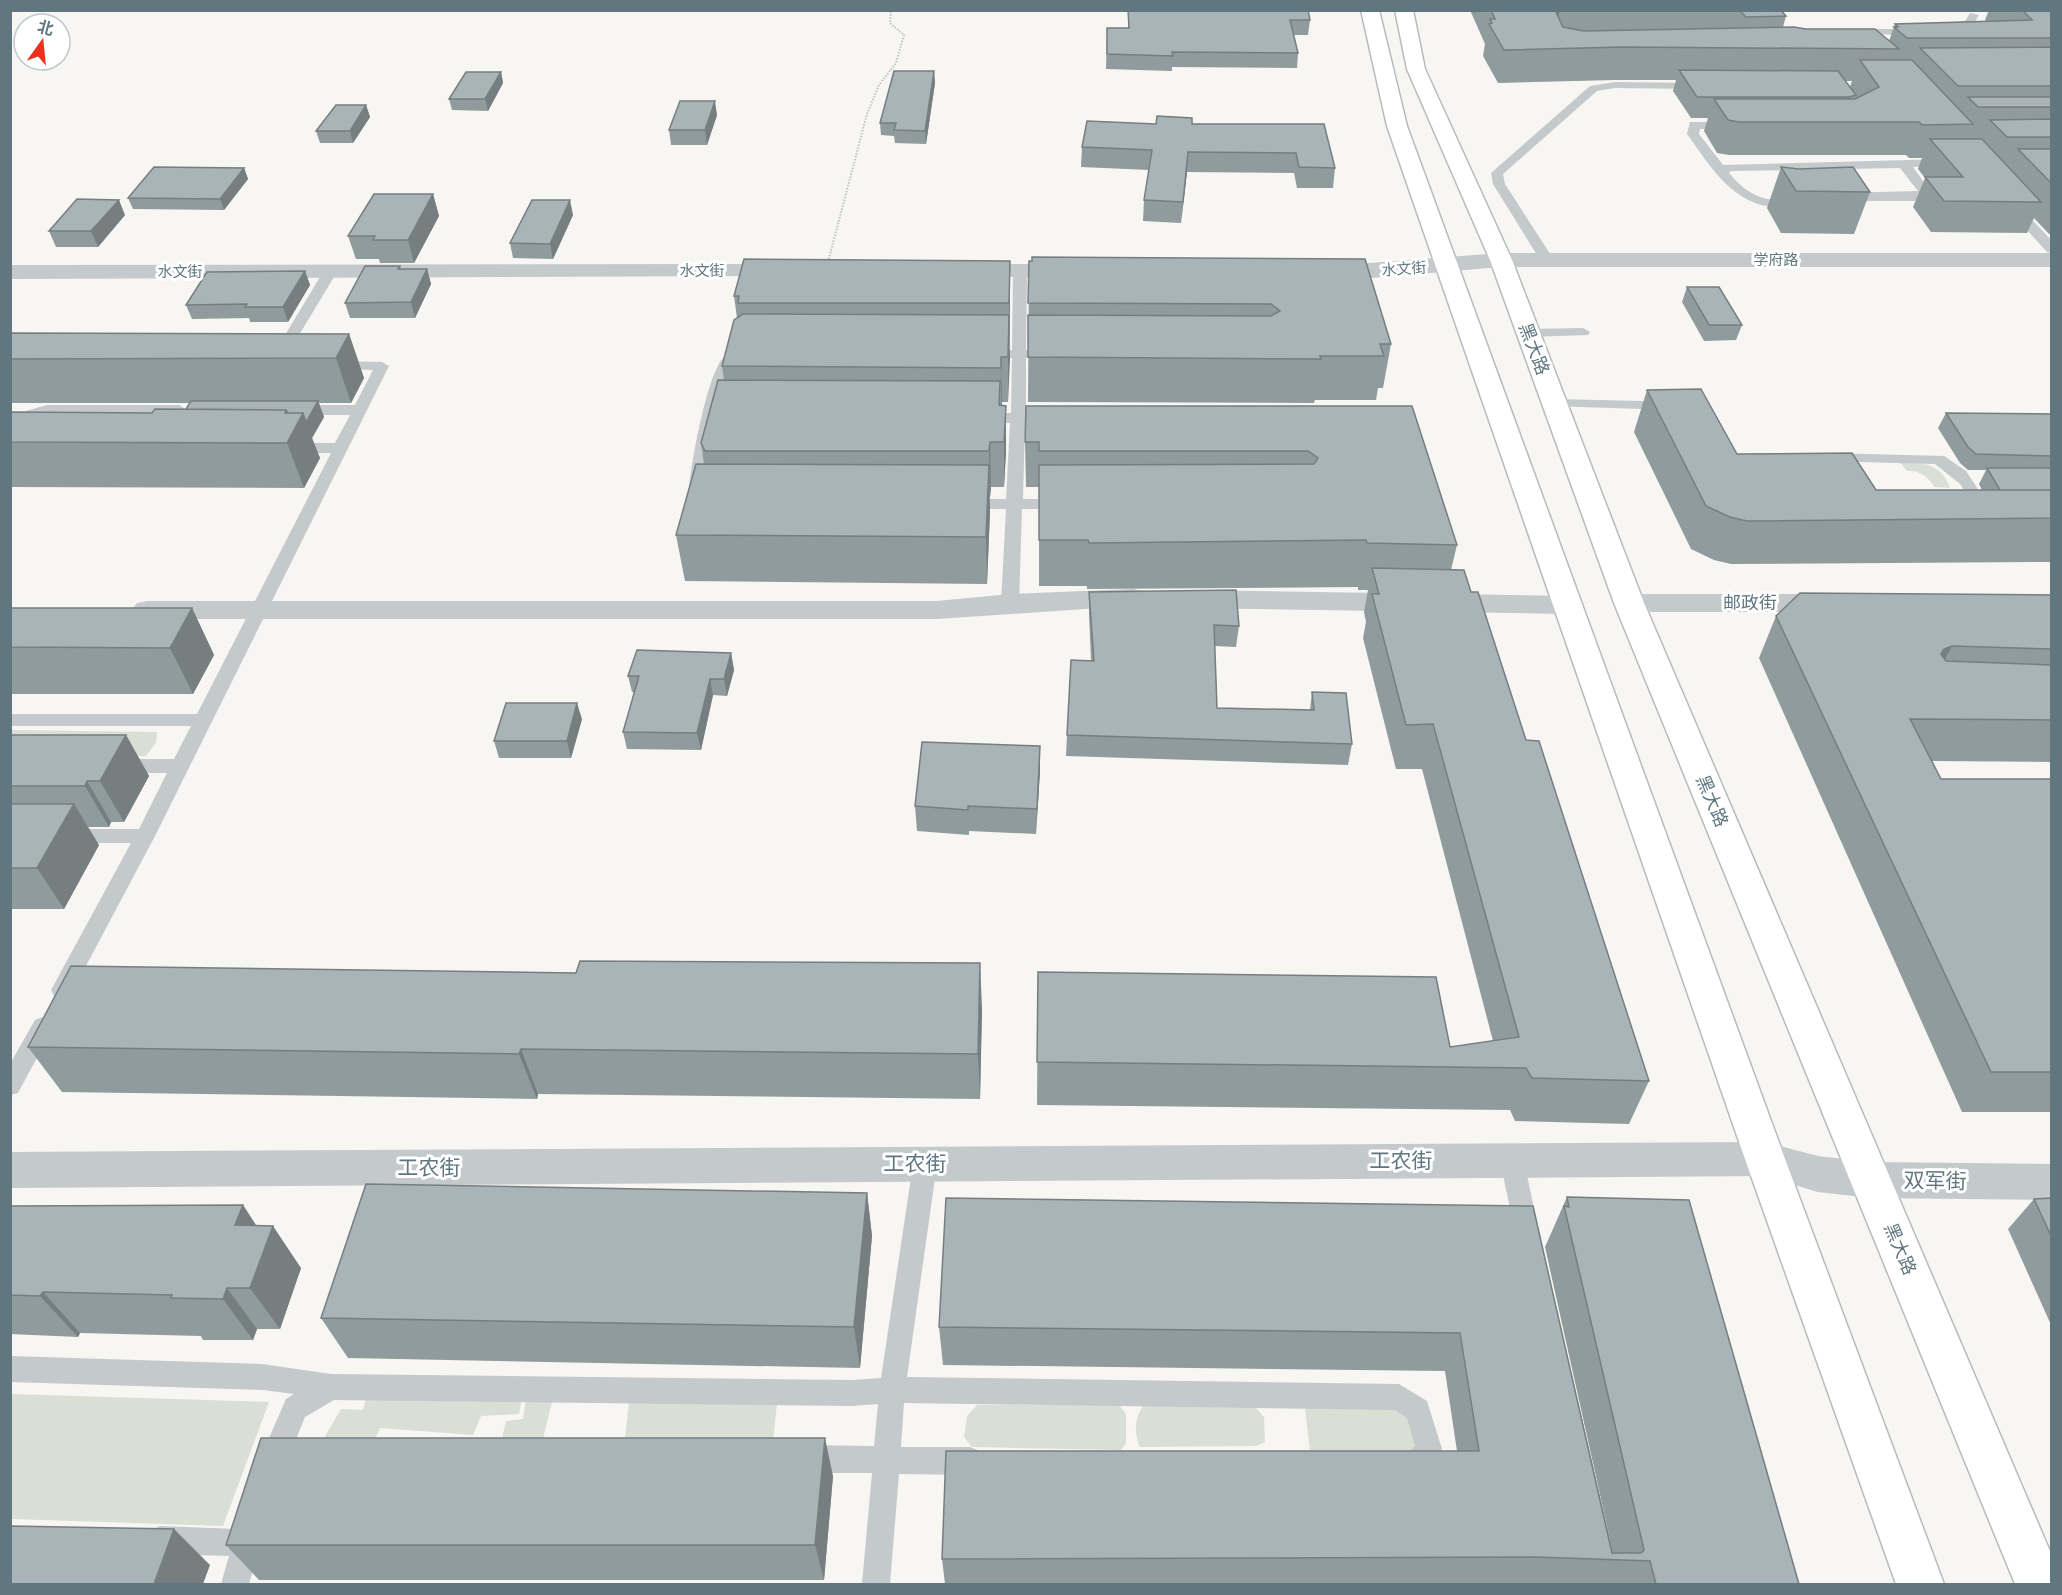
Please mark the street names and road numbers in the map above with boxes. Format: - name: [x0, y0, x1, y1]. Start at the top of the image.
- street label: 学府路: [1753, 250, 1799, 270]
- street label: 水文街: [1381, 257, 1427, 281]
- street label: 水文街: [679, 261, 725, 281]
- street label: 水文街: [157, 262, 203, 282]
- street label: 黑大路: [1513, 319, 1555, 379]
- street label: 邮政街: [1723, 591, 1777, 615]
- street label: 黑大路: [1690, 771, 1734, 831]
- street label: 工农街: [1370, 1147, 1433, 1175]
- street label: 工农街: [884, 1150, 947, 1178]
- street label: 工农街: [398, 1154, 461, 1182]
- street label: 双军街: [1903, 1166, 1967, 1196]
- street label: 黑大路: [1878, 1219, 1922, 1279]

